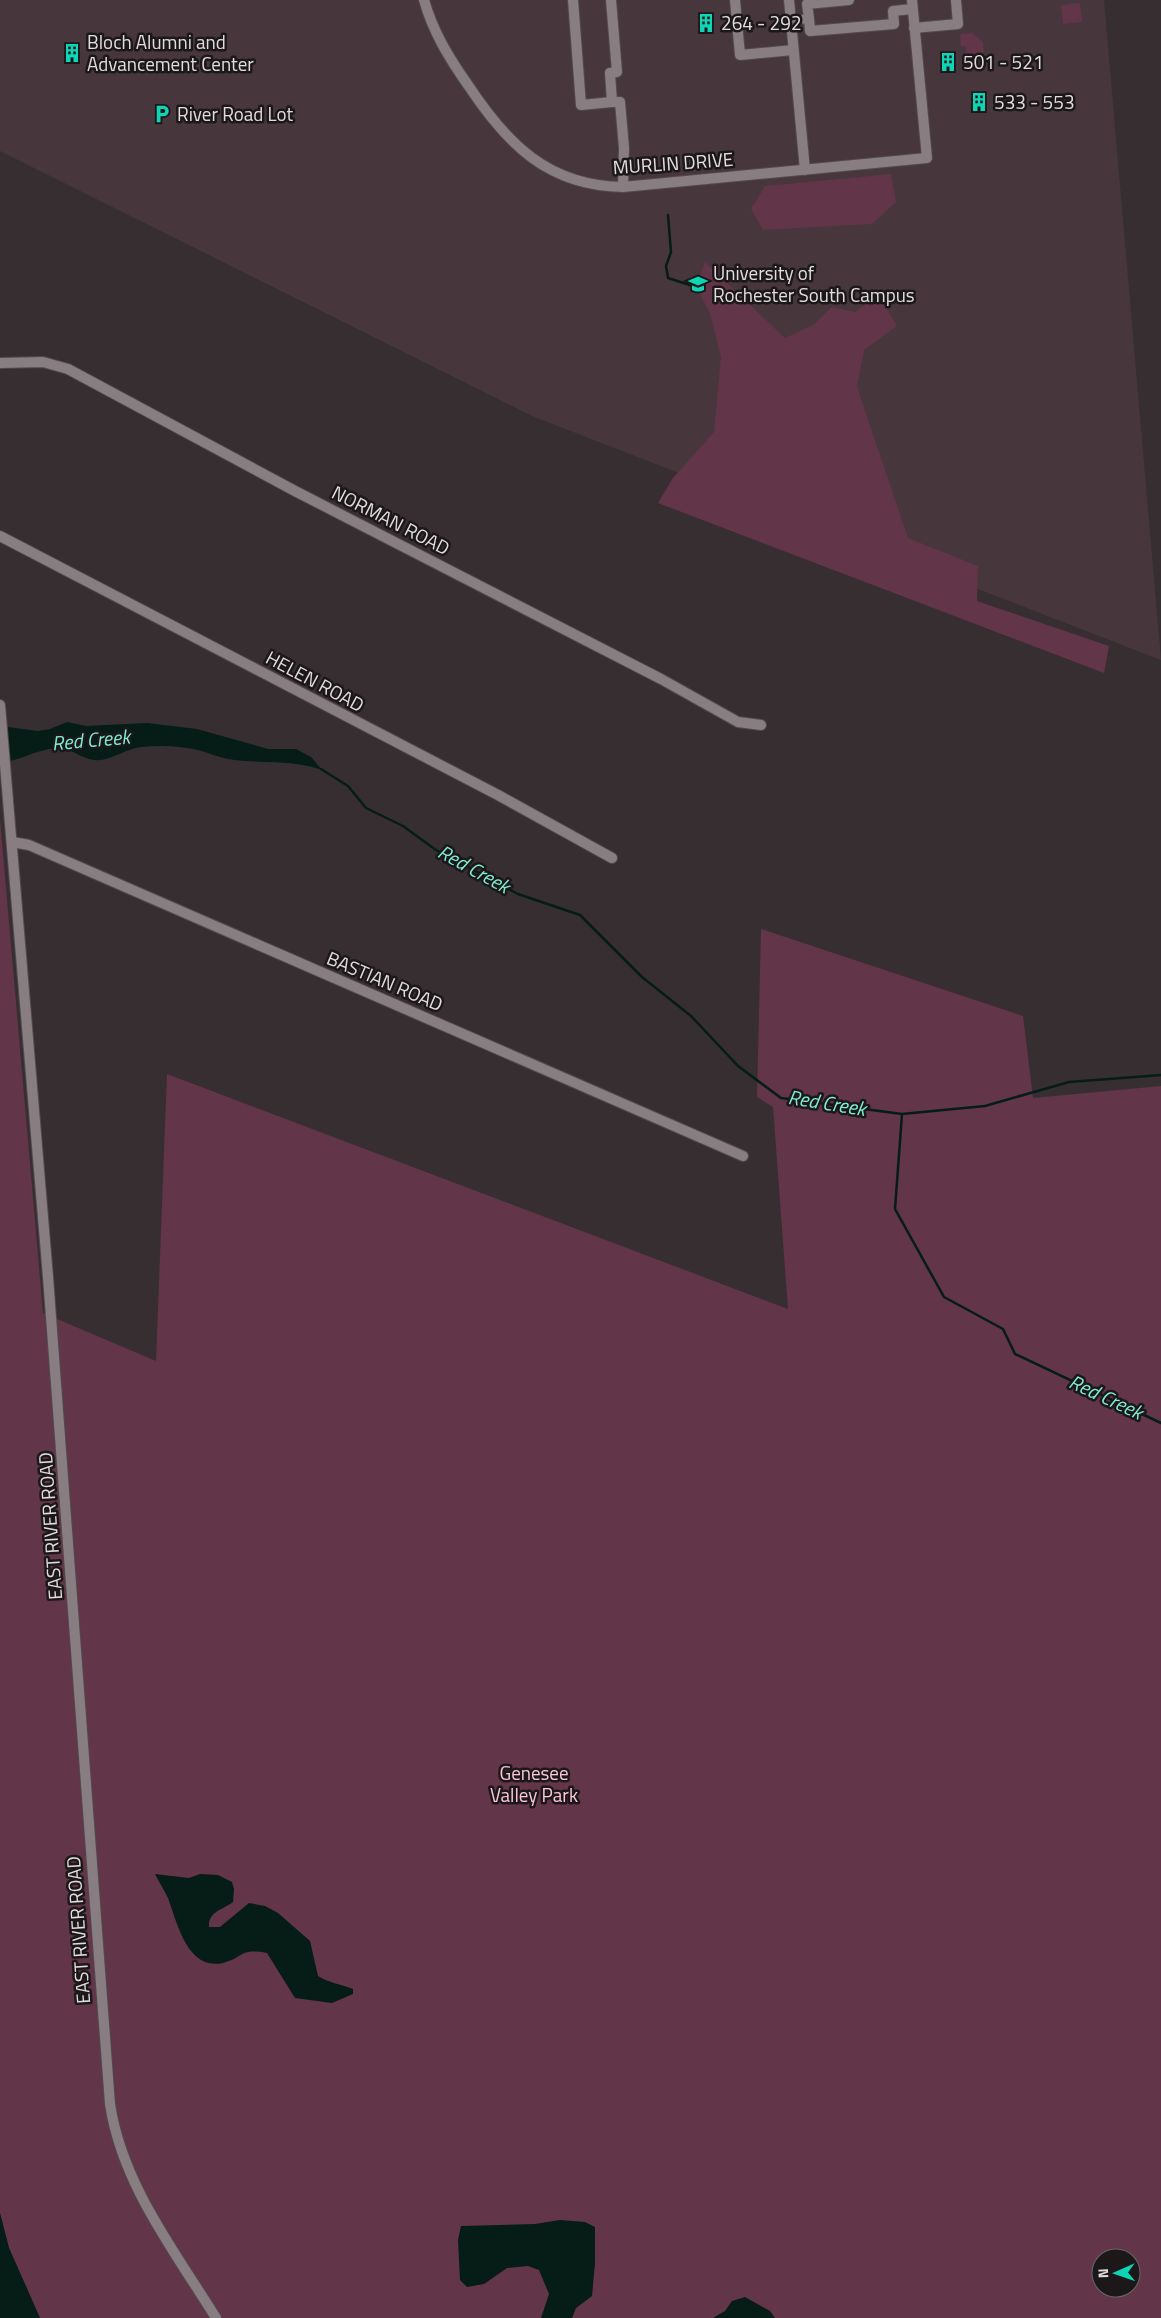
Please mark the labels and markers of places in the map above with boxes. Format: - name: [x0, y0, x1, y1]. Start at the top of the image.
- place label: 264 - 292: [721, 8, 802, 37]
- building icon: 264 - 292: [695, 12, 717, 34]
- place label: Bloch Alumni and Advancement Center: [87, 27, 254, 78]
- building icon: Bloch Alumni and Advancement Center: [61, 42, 83, 64]
- place label: 501 - 521: [963, 47, 1044, 76]
- building icon: 501 - 521: [937, 51, 959, 73]
- place label: 533 - 553: [994, 87, 1075, 116]
- building icon: 533 - 553: [968, 91, 990, 113]
- place label: River Road Lot: [177, 99, 293, 128]
- parking icon: River Road Lot: [151, 103, 173, 125]
- place label: University of Rochester South Campus: [713, 258, 915, 309]
- school or university icon: University of Rochester South Campus: [687, 273, 709, 295]

